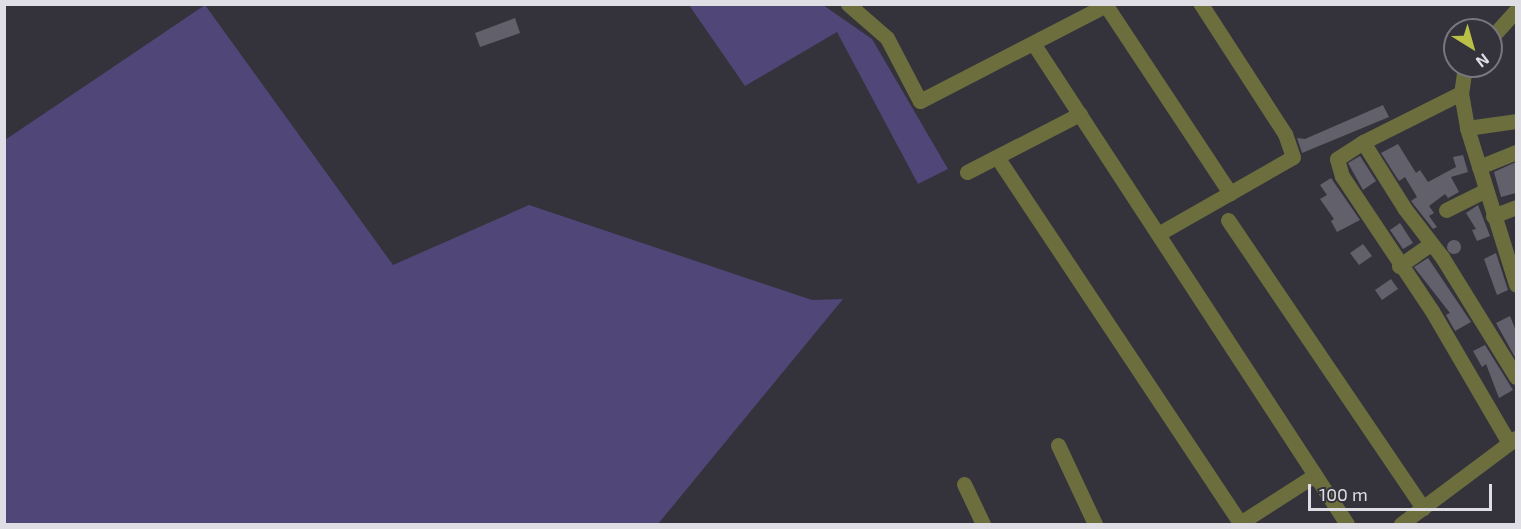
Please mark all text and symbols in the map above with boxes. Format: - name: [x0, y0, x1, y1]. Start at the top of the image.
- north arrow: [1443, 18, 1503, 78]
- text: N: [1473, 50, 1493, 72]
- scale bar: [1311, 472, 1496, 510]
- text: 100 m: [1319, 483, 1368, 505]

